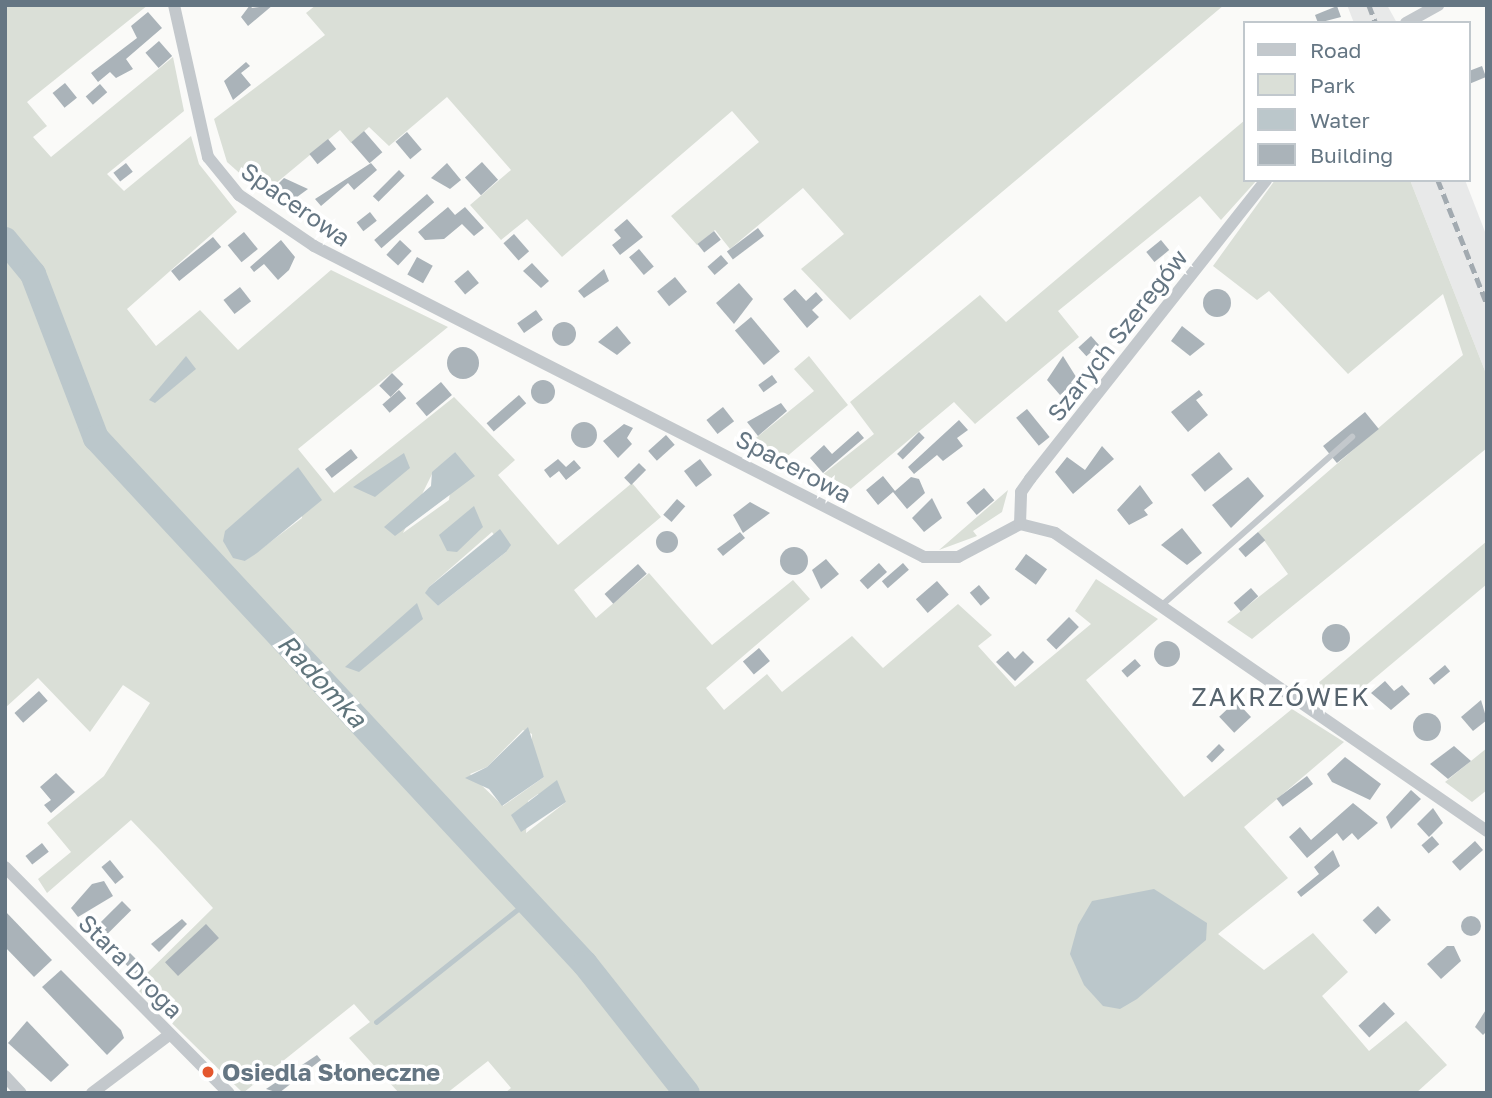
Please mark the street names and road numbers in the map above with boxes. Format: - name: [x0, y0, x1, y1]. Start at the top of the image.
- street label: Spacerowa: [236, 156, 356, 252]
- street label: Szarych Szeregów: [1041, 243, 1193, 427]
- street label: Spacerowa: [731, 424, 857, 508]
- street label: Stara Droga: [73, 908, 189, 1024]

